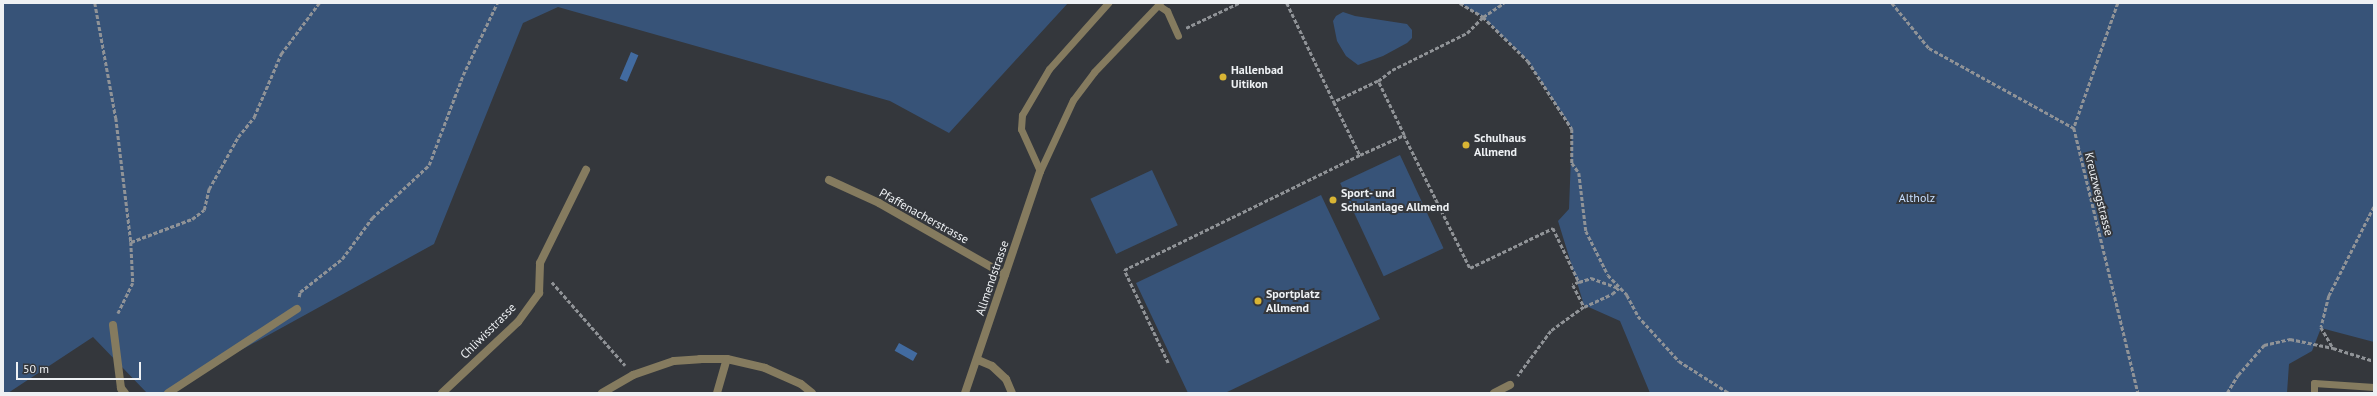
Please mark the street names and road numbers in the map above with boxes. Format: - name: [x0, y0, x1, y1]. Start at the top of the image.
- street label: Kreuzwegstrasse: [2082, 151, 2116, 237]
- street label: Pfaffenacherstrasse: [877, 185, 971, 247]
- street label: Allmendstrasse: [972, 239, 1012, 317]
- street label: Chliwisstrasse: [457, 300, 519, 362]

